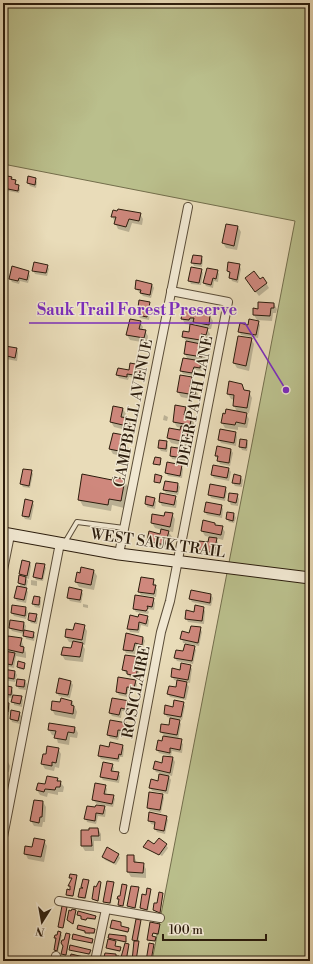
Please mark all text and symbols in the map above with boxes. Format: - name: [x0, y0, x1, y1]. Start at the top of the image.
- callout: Sauk Trail Forest Preserve: [29, 295, 245, 323]
- text: Sauk Trail Forest Preserve: [37, 300, 237, 320]
- street label: DEER PATH LANE: [174, 334, 217, 468]
- street label: CAMPBELL AVENUE: [110, 337, 157, 489]
- street label: WEST SAUK TRAIL: [88, 524, 227, 562]
- street label: ROSICLAIRE: [118, 644, 155, 740]
- north arrow: [22, 902, 62, 942]
- scale bar: [163, 916, 266, 942]
- text: N: [34, 923, 46, 939]
- text: 100 m: [169, 923, 203, 938]

